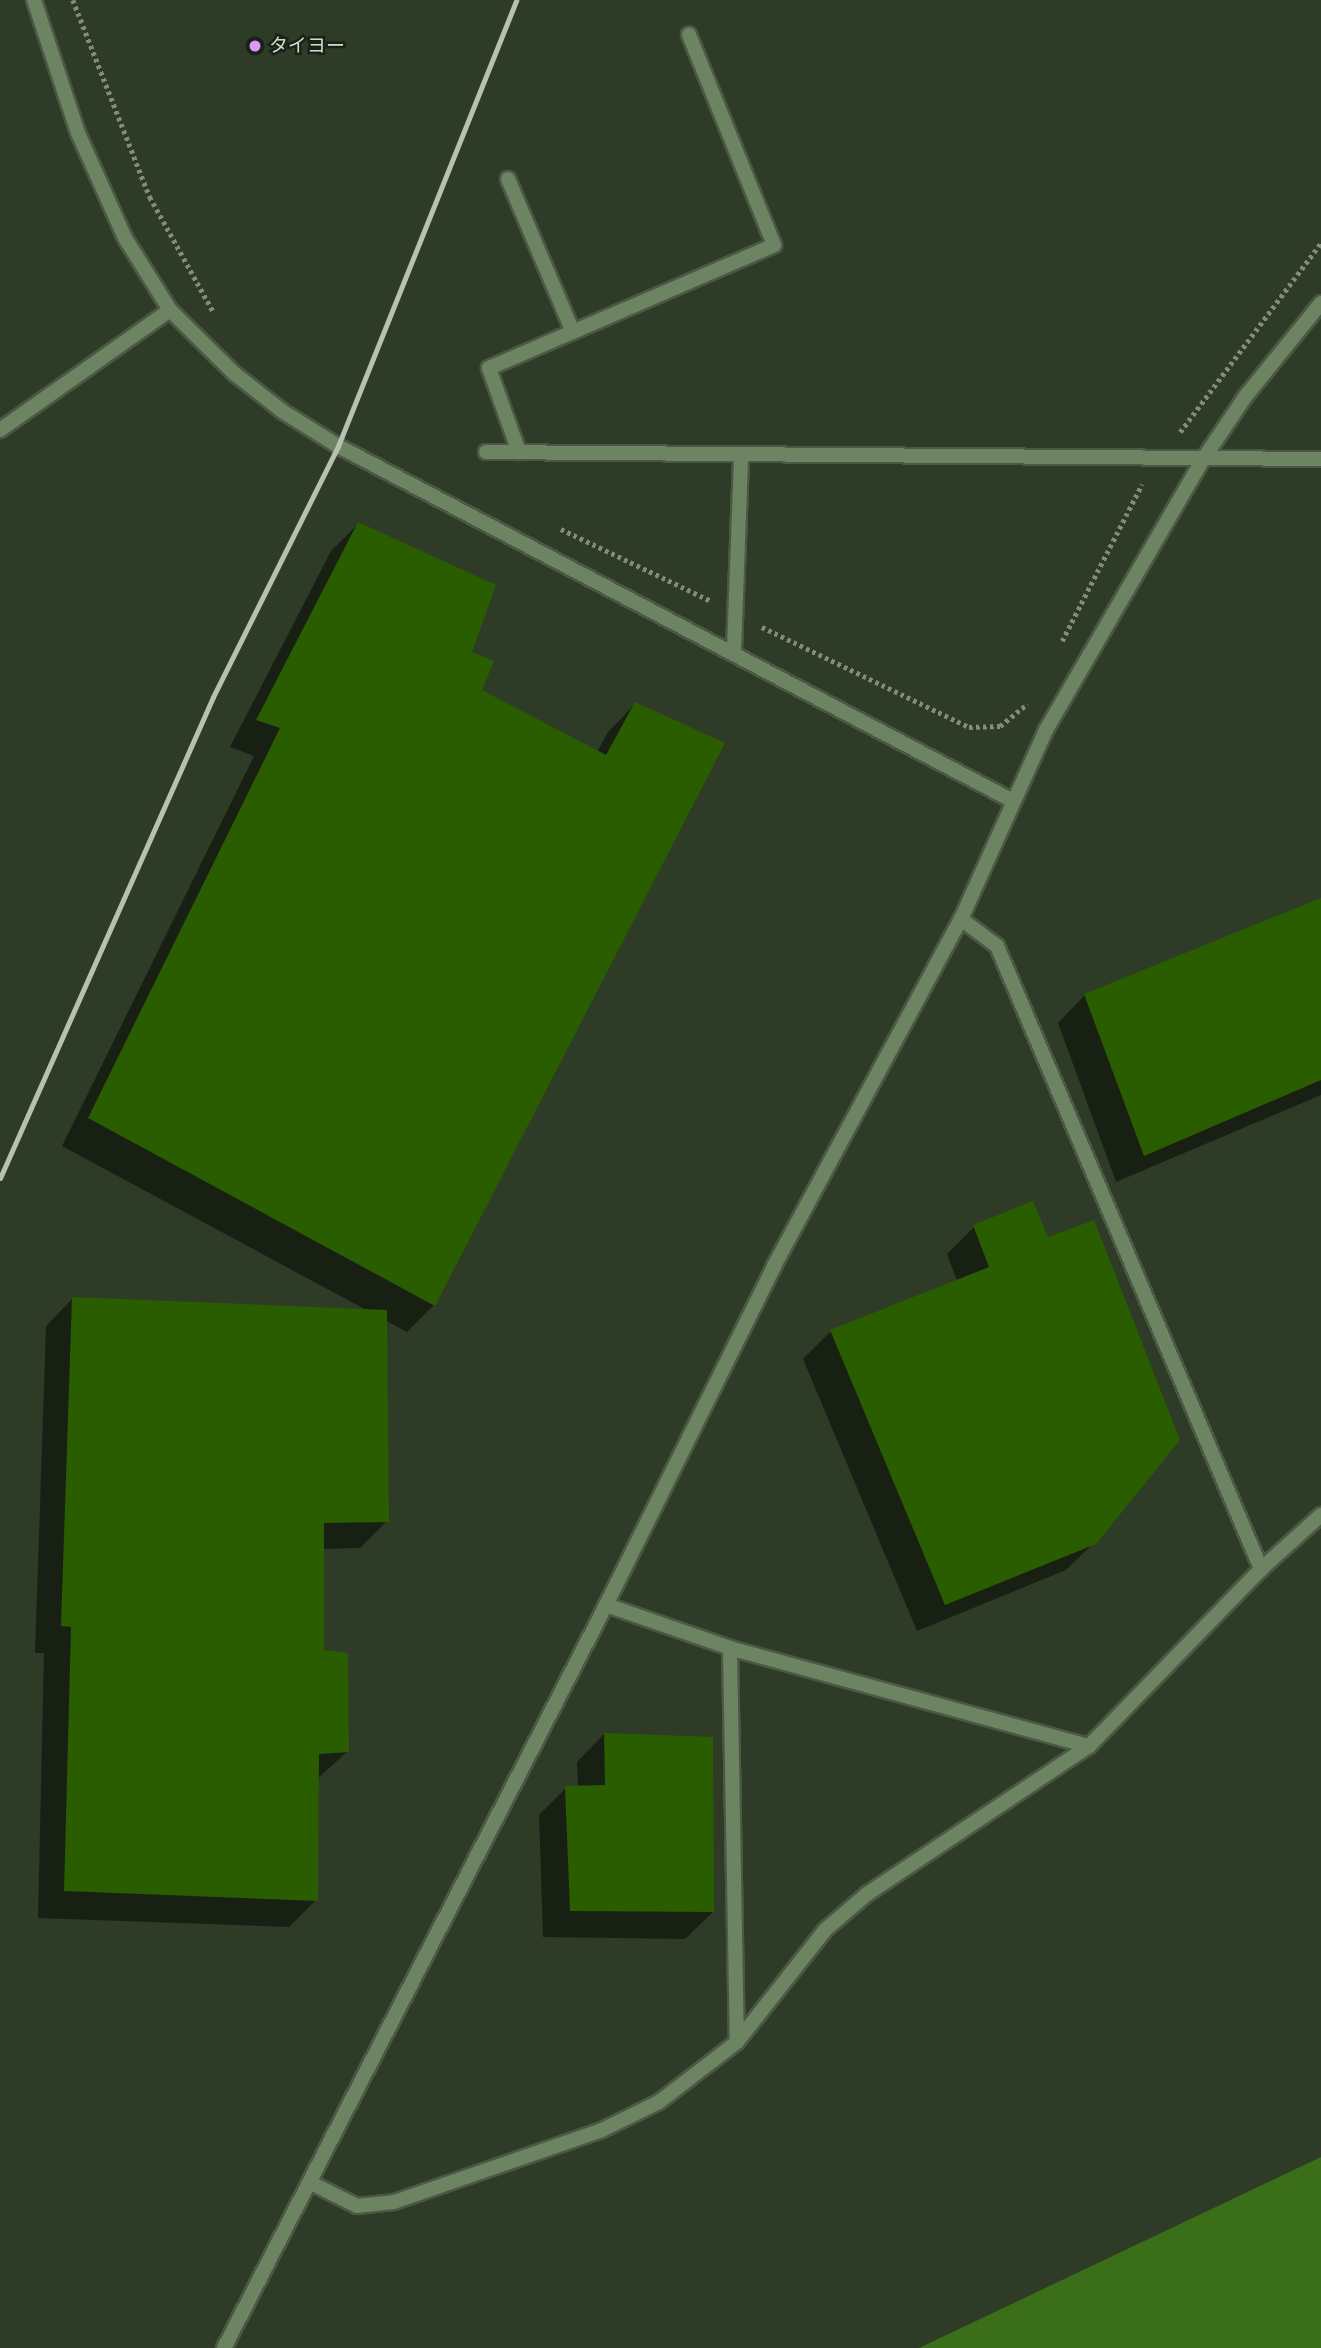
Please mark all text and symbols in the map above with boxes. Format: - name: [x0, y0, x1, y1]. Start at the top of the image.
- place label: タイヨー: [269, 35, 345, 57]
- marker: タイヨー: [247, 38, 263, 54]

